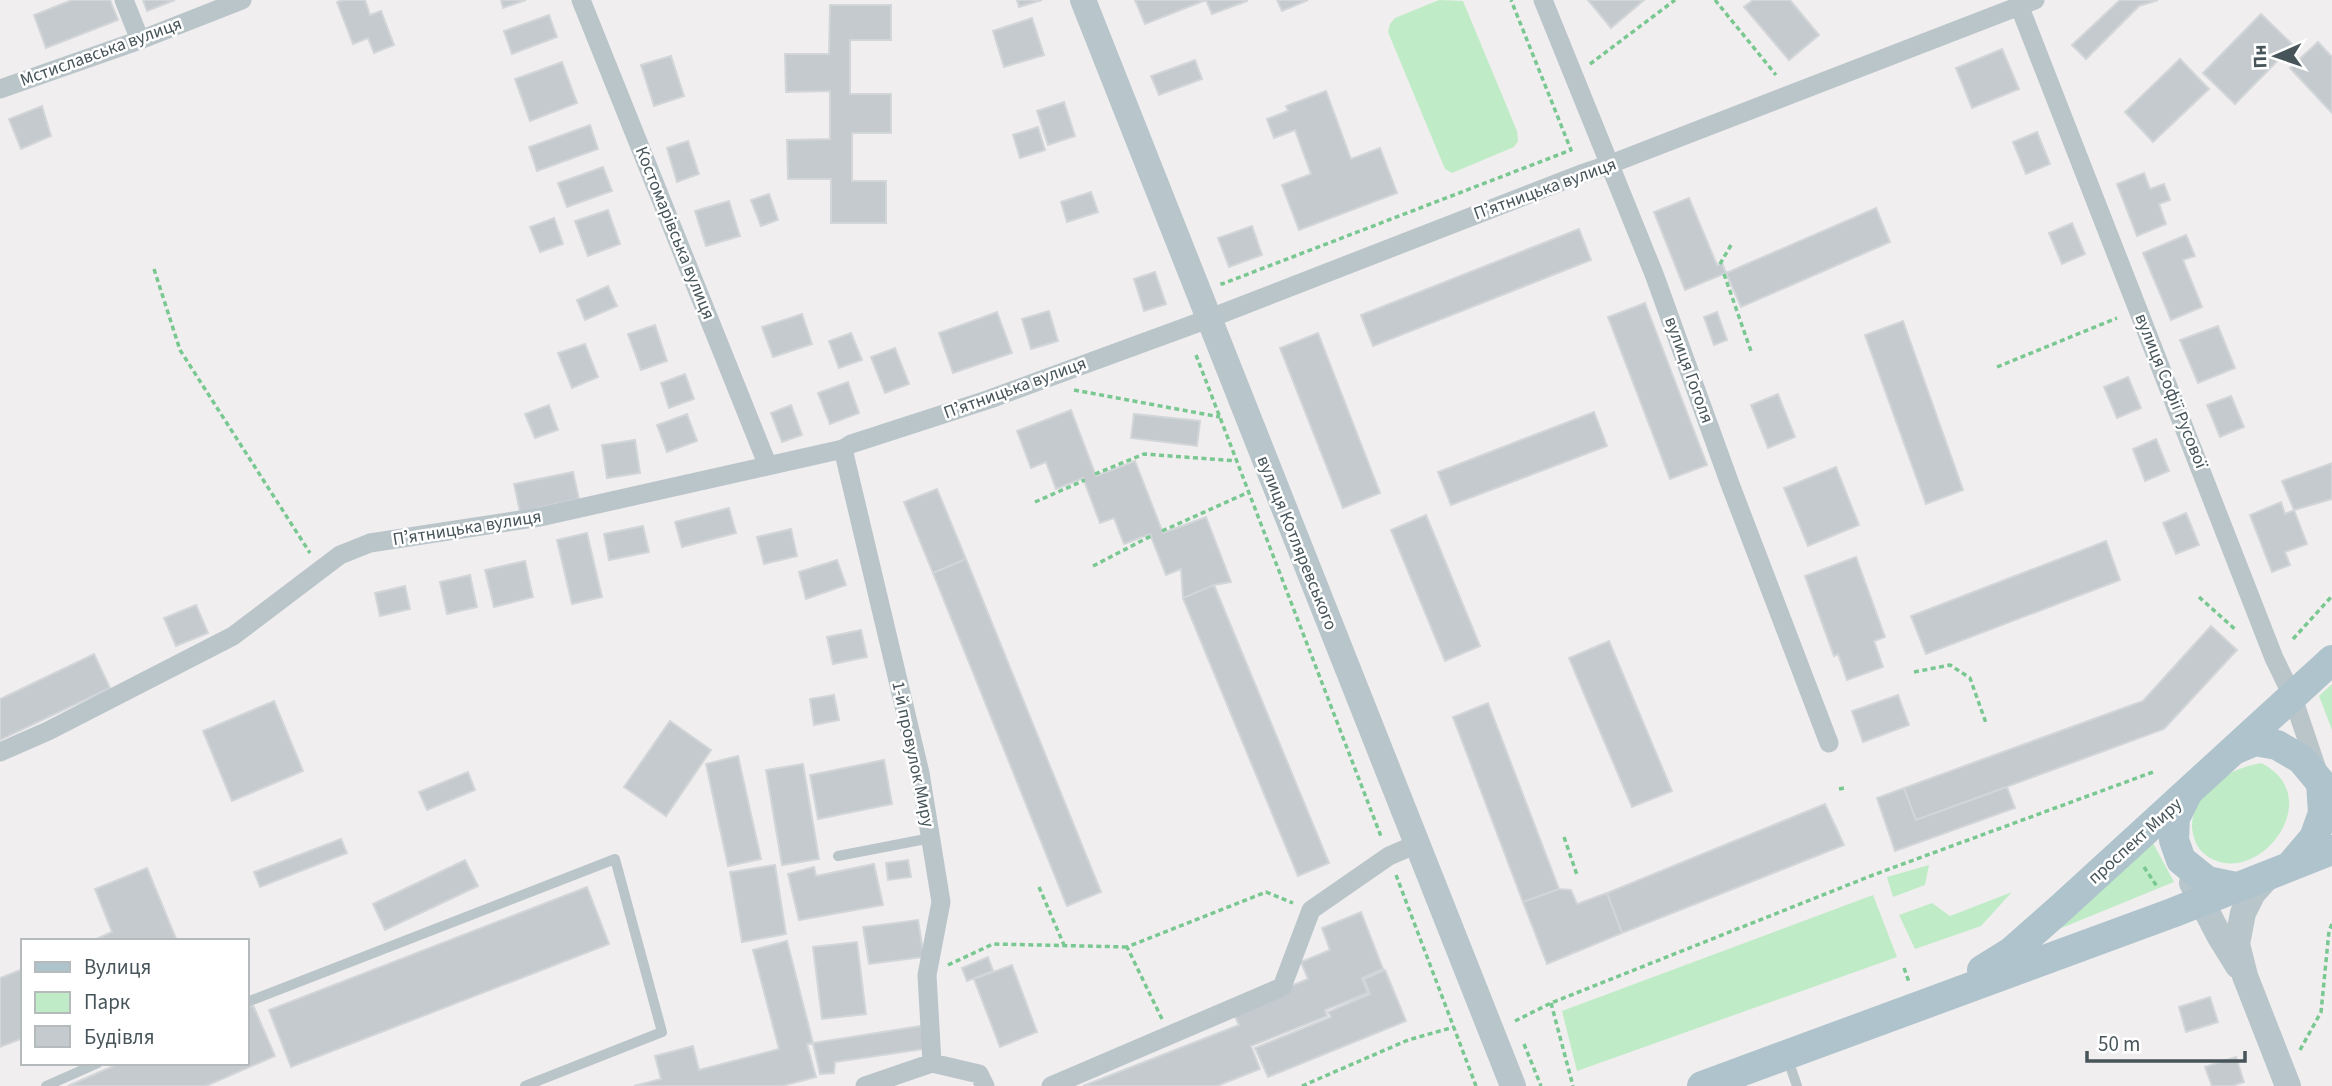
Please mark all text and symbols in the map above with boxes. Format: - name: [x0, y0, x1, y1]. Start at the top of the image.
- street label: Мстиславська вулиця: [17, 11, 185, 93]
- north arrow: [2241, 21, 2311, 91]
- text: Пн: [2247, 44, 2274, 69]
- street label: Костомарівська вулиця: [629, 143, 721, 323]
- street label: Пʼятницька вулиця: [1470, 152, 1620, 226]
- street label: вулиця Софії Русової: [2128, 310, 2214, 473]
- street label: вулиця Гоголя: [1658, 313, 1720, 427]
- street label: Пʼятницька вулиця: [940, 351, 1090, 425]
- street label: вулиця Котляревського: [1251, 452, 1343, 634]
- street label: Пʼятницька вулиця: [391, 504, 543, 552]
- street label: 1-й провулок Миру: [885, 679, 941, 830]
- street label: проспект Миру: [2082, 792, 2188, 890]
- legend: [21, 939, 248, 1065]
- text: Вулиця: [84, 952, 151, 982]
- text: Парк: [84, 987, 131, 1017]
- scale bar: [2087, 1020, 2244, 1064]
- text: Будівля: [84, 1022, 155, 1052]
- text: 50 m: [2098, 1029, 2140, 1059]

